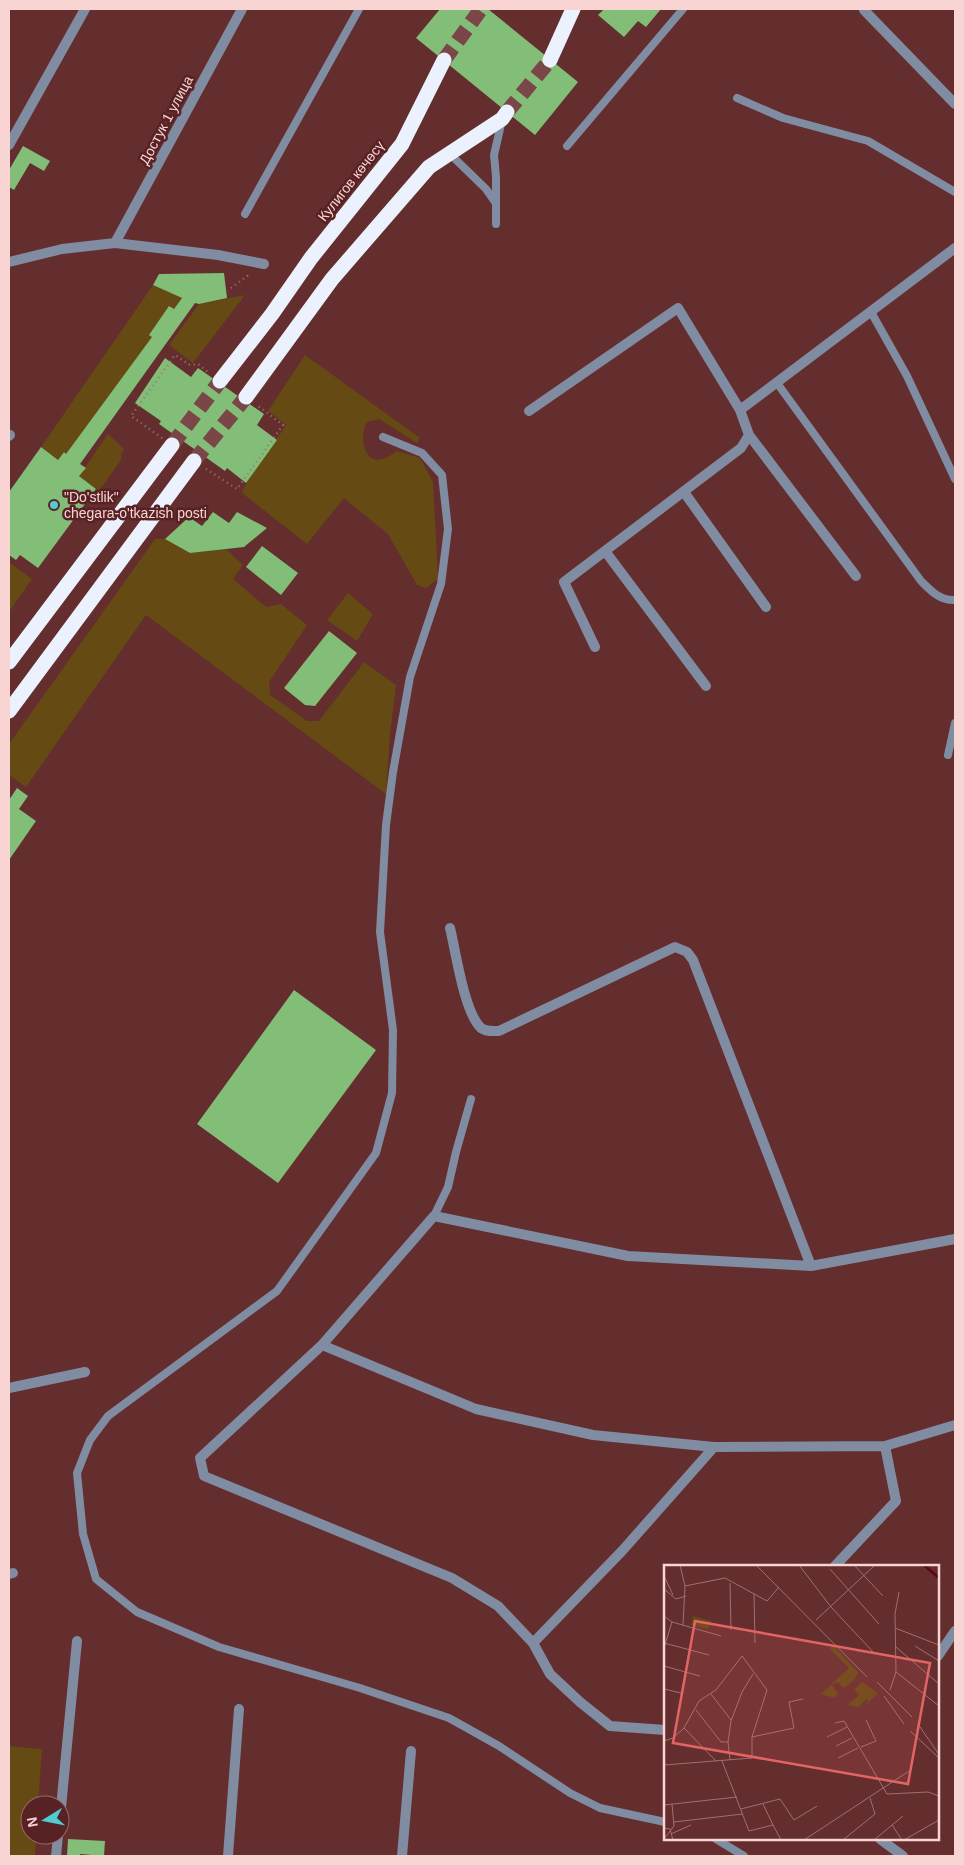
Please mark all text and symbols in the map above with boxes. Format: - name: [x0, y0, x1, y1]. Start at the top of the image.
- street label: Достук 1 улица: [136, 73, 196, 167]
- street label: Кулигов көчөсү: [315, 138, 387, 224]
- place label: "Do'stlik" chegara-o'tkazish posti: [64, 489, 207, 521]
- marker: "Do'stlik" chegara-o'tkazish posti: [48, 499, 60, 511]
- inset map: [664, 1565, 939, 1840]
- north arrow: [20, 1795, 70, 1845]
- text: N: [23, 1816, 41, 1829]

